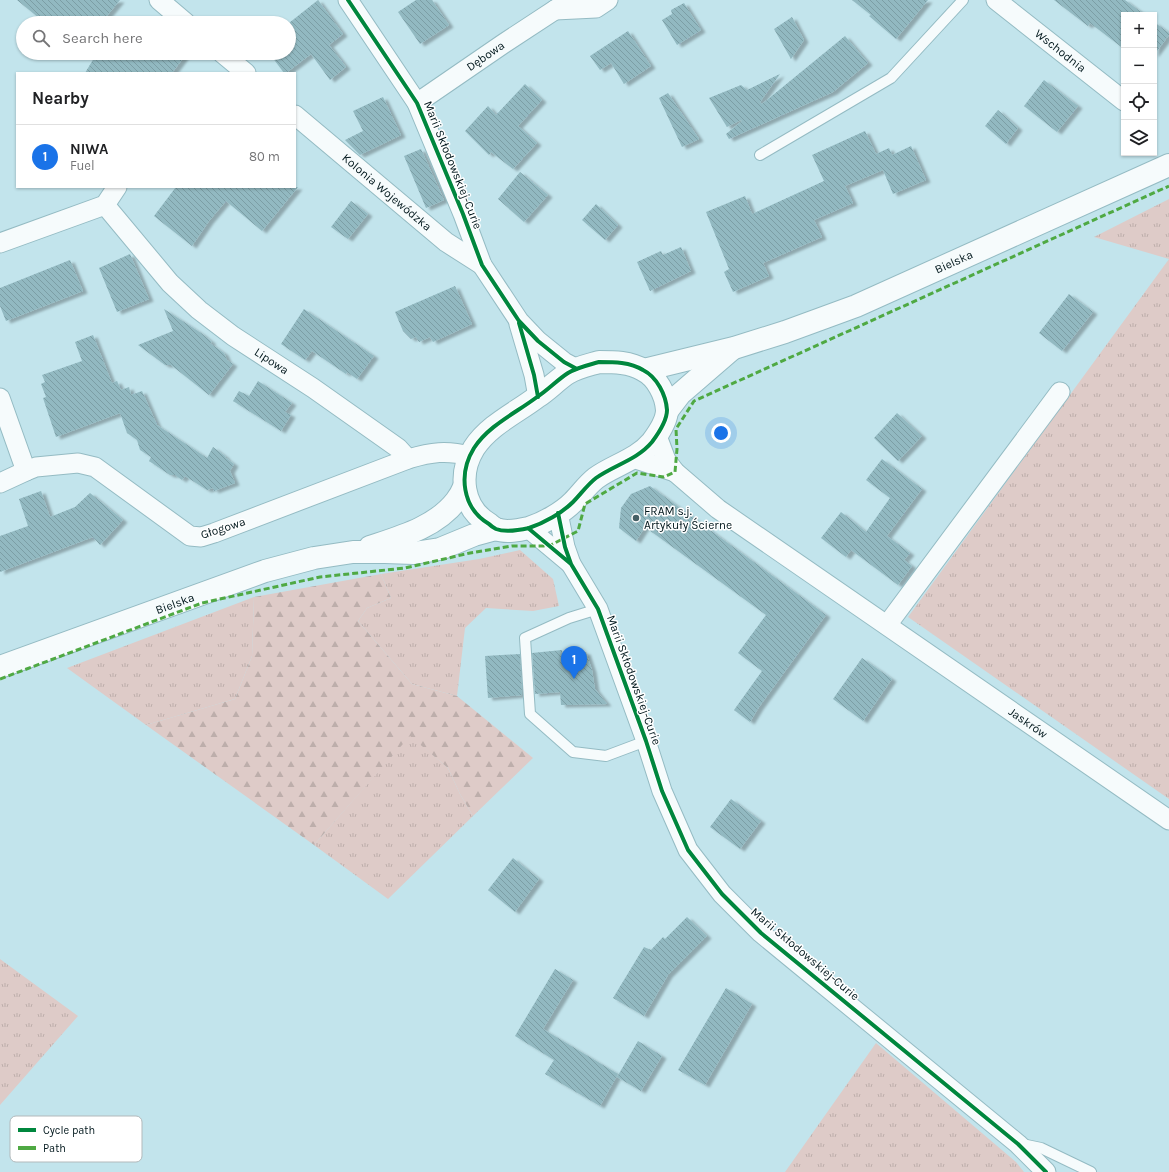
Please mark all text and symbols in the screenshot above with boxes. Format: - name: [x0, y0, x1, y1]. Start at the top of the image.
- map controls: [1121, 12, 1157, 156]
- button: +: [1121, 12, 1157, 48]
- search box: [16, 16, 296, 60]
- street label: Wschodnia: [1032, 26, 1089, 75]
- icon: search: [30, 27, 52, 49]
- text: Search here: [62, 29, 143, 47]
- street label: Dębowa: [464, 38, 507, 74]
- button: −: [1121, 48, 1157, 84]
- button: locate: [1121, 84, 1157, 120]
- text: Nearby: [32, 88, 89, 108]
- street label: Marii Skłodowskiej-Curie: [421, 99, 485, 231]
- button: layers: [1121, 120, 1157, 156]
- text: NIWA: [70, 140, 108, 158]
- text: 1: [43, 149, 47, 164]
- text: 80 m: [249, 149, 280, 164]
- street label: Kolonia Wojewódzka: [339, 151, 434, 234]
- text: Fuel: [70, 158, 95, 173]
- street label: Bielska: [933, 247, 975, 277]
- street label: Lipowa: [252, 345, 291, 377]
- your location: [711, 423, 731, 443]
- place label: FRAM s.j. Artykuły Ścierne: [644, 504, 732, 532]
- marker: FRAM s.j. Artykuły Ścierne: [631, 513, 641, 523]
- street label: Głogowa: [199, 514, 247, 542]
- street label: Bielska: [154, 590, 196, 617]
- street label: Marii Skłodowskiej-Curie: [604, 613, 664, 747]
- pin: 1: [561, 646, 587, 679]
- street label: Jaskrów: [1006, 705, 1050, 741]
- street label: Marii Skłodowskiej-Curie: [748, 905, 862, 1003]
- legend: [10, 1116, 142, 1162]
- text: Cycle path: [43, 1124, 95, 1137]
- text: Path: [43, 1142, 66, 1155]

